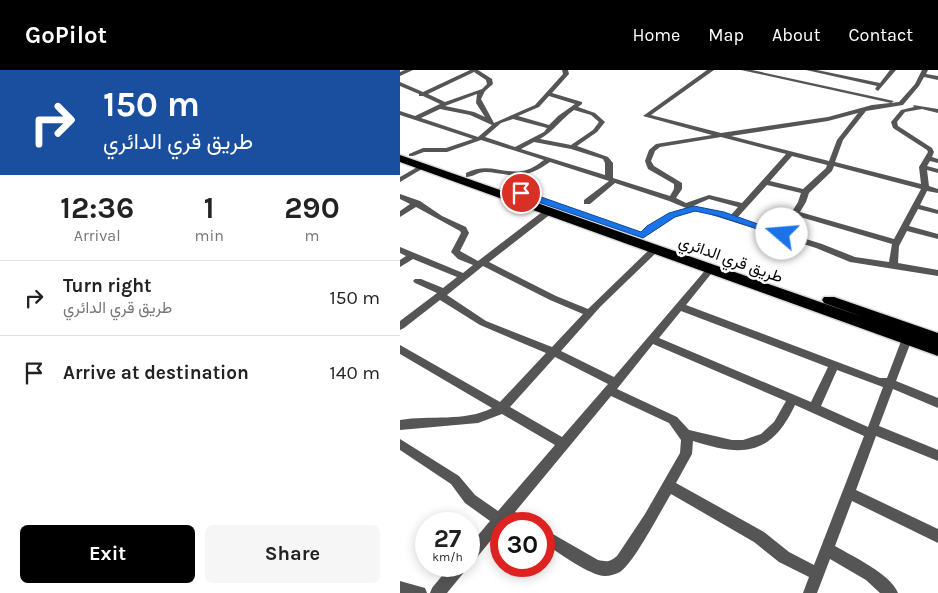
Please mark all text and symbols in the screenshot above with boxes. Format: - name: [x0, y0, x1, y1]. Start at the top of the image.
- text: GoPilot: [25, 21, 107, 49]
- text: Home: [632, 24, 680, 46]
- text: Map: [708, 24, 744, 46]
- text: About: [772, 24, 821, 46]
- text: Contact: [849, 24, 913, 46]
- text: 150 m: [103, 84, 200, 125]
- icon: right: [20, 90, 85, 155]
- text: طريق قري الدائري: [103, 129, 253, 155]
- pin: [500, 172, 542, 214]
- icon: arrive: [507, 179, 535, 207]
- text: 12:36: [60, 190, 134, 226]
- text: 1: [204, 190, 215, 226]
- text: 290: [284, 190, 340, 226]
- position arrow: [755, 207, 807, 259]
- text: Arrival: [74, 226, 121, 245]
- text: min: [194, 226, 224, 245]
- text: m: [304, 226, 319, 245]
- street label: طريق قري الدائري: [675, 231, 786, 290]
- text: Turn right: [63, 275, 152, 297]
- icon: right: [20, 284, 48, 312]
- text: 150 m: [329, 287, 380, 309]
- text: طريق قري الدائري: [63, 298, 172, 317]
- icon: arrive: [20, 359, 48, 387]
- text: Arrive at destination: [63, 362, 249, 384]
- text: 140 m: [330, 362, 380, 384]
- speed limit sign: 30: [490, 512, 555, 577]
- text: 27: [434, 524, 461, 553]
- button: Exit: [20, 525, 195, 583]
- button: Share: [205, 525, 380, 583]
- text: km/h: [432, 550, 463, 564]

